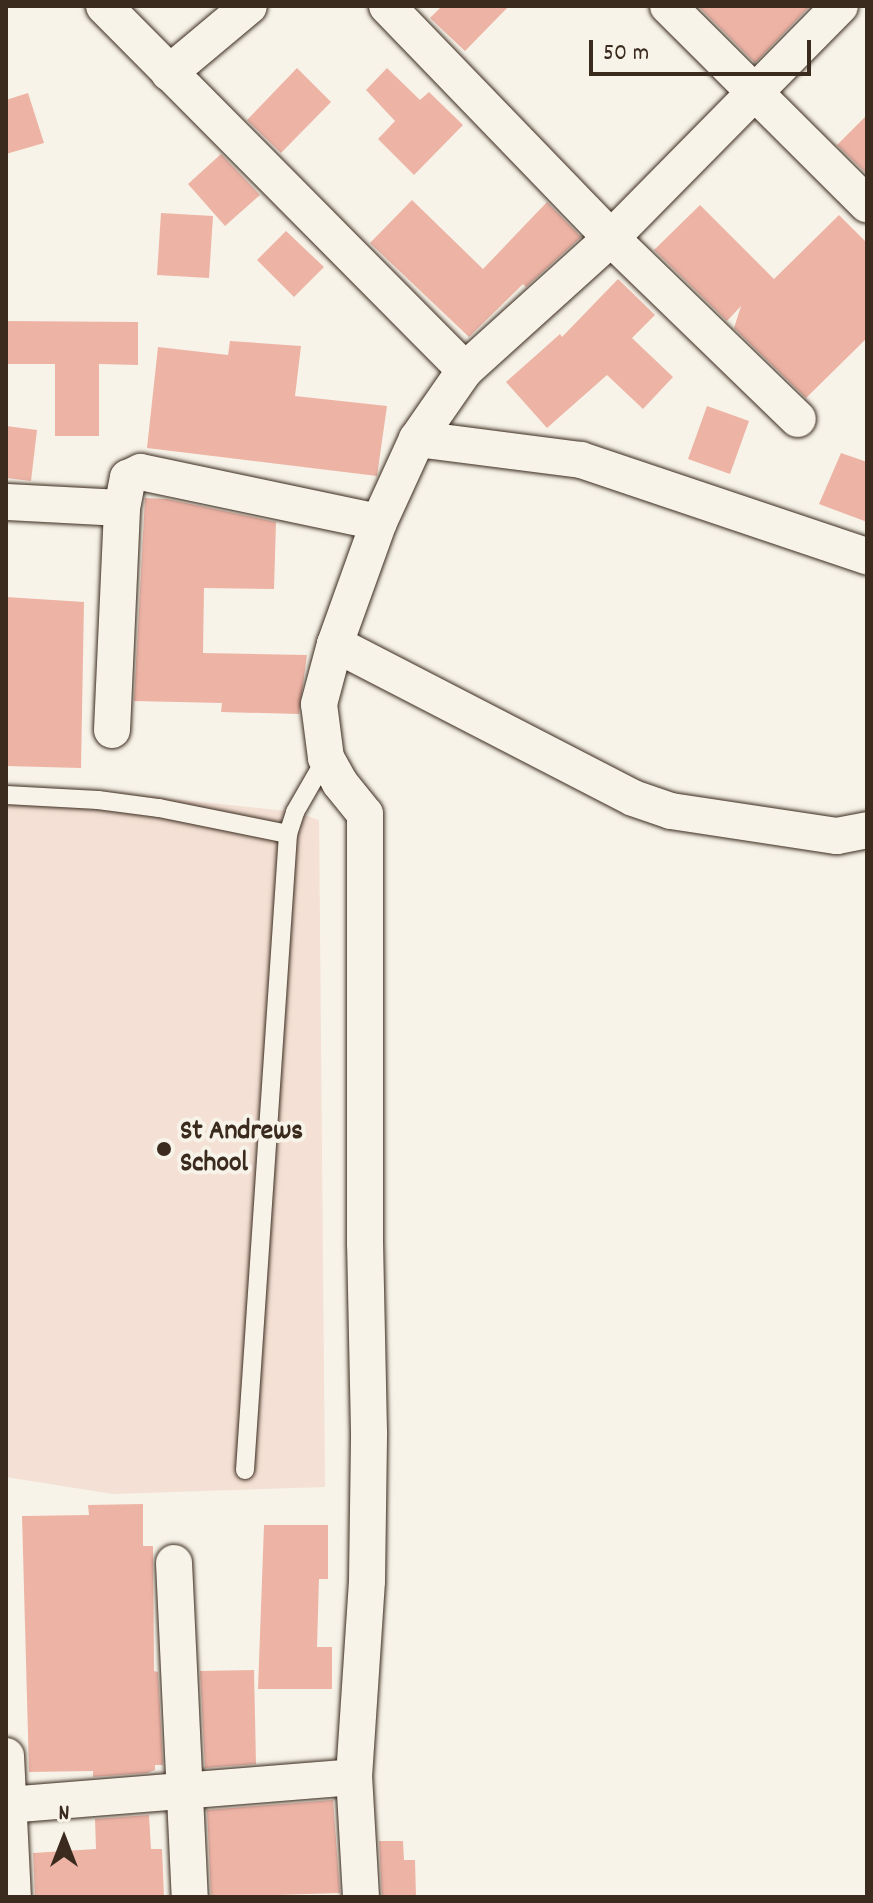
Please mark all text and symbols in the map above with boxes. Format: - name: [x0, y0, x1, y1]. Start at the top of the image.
- scale bar: [593, 24, 815, 74]
- text: 50 m: [603, 37, 649, 71]
- place label: St Andrews School: [180, 1116, 303, 1182]
- marker: St Andrews School: [155, 1140, 173, 1158]
- north arrow: [24, 1799, 104, 1879]
- text: N: [59, 1799, 69, 1830]

